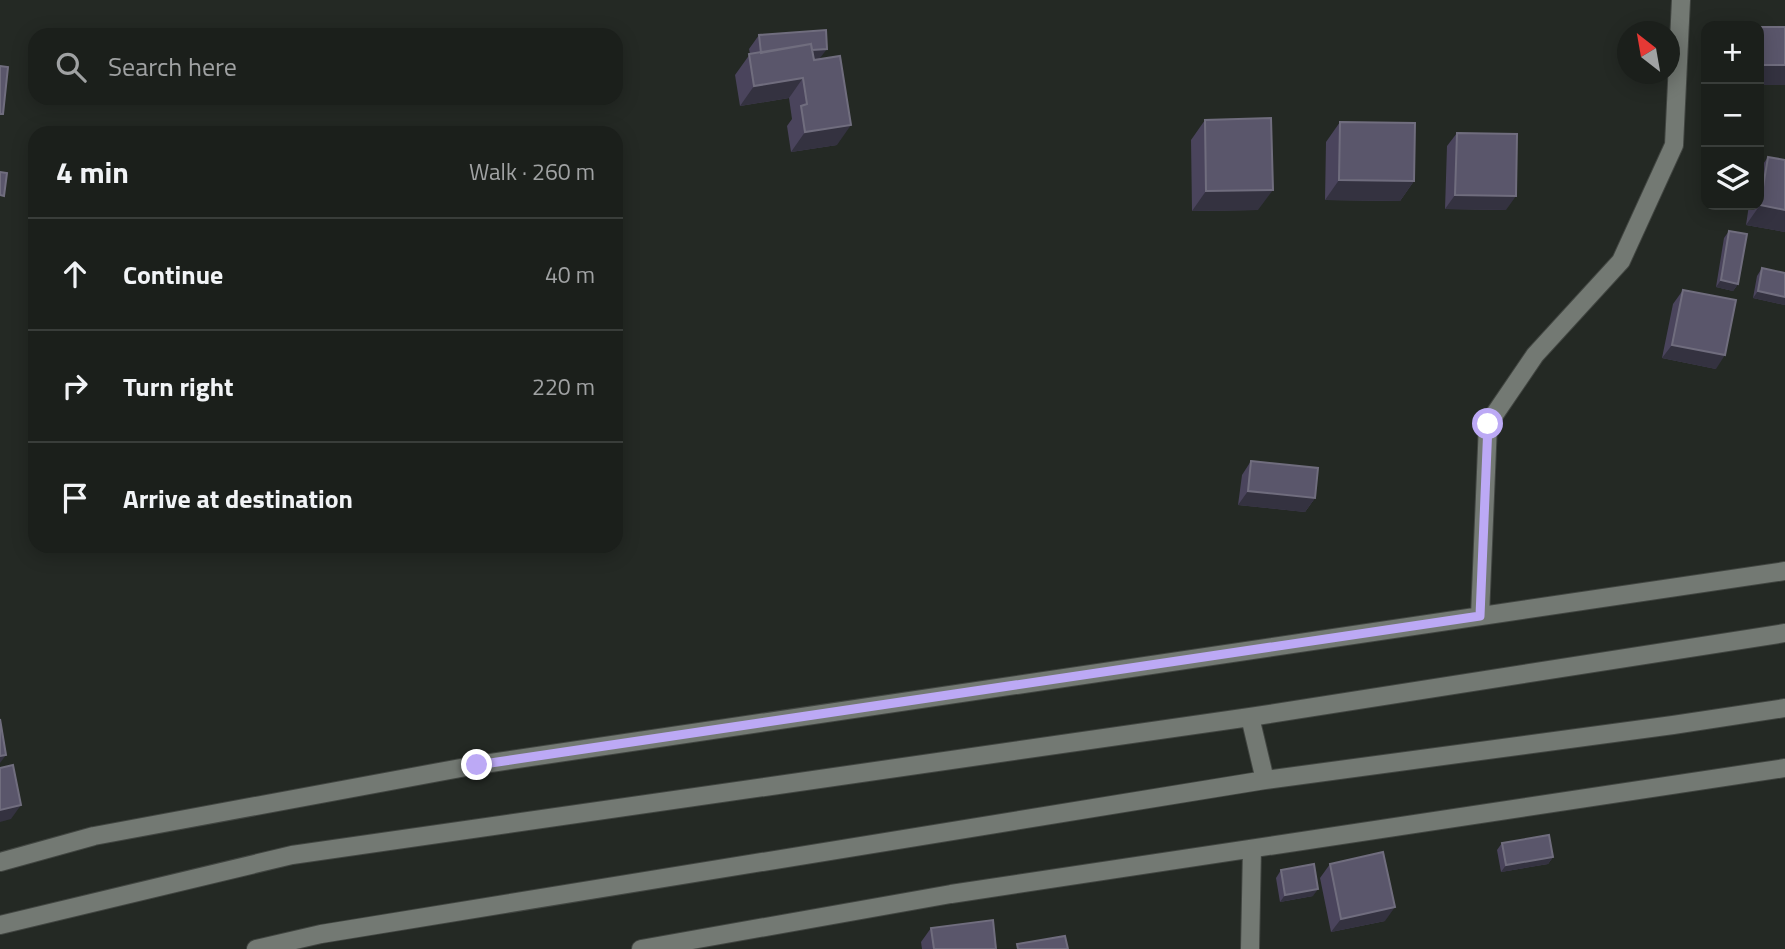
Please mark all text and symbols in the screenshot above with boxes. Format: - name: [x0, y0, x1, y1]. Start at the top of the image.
- north arrow: [1617, 21, 1680, 84]
- map controls: [1701, 21, 1764, 210]
- button: +: [1701, 21, 1764, 84]
- search box: [28, 28, 623, 105]
- text: Search here: [108, 47, 237, 86]
- icon: search: [52, 48, 90, 86]
- button: −: [1701, 84, 1764, 147]
- button: layers: [1701, 147, 1764, 210]
- text: 4 min: [56, 149, 129, 195]
- text: Walk · 260 m: [469, 154, 595, 189]
- icon: ahead: [56, 255, 94, 293]
- text: Continue: [123, 255, 223, 294]
- text: 40 m: [545, 257, 595, 292]
- icon: right: [56, 367, 94, 405]
- text: Turn right: [123, 367, 234, 406]
- text: 220 m: [532, 369, 595, 404]
- route start: [1472, 408, 1503, 439]
- icon: arrive: [56, 479, 94, 517]
- text: Arrive at destination: [123, 479, 353, 518]
- route end: [461, 749, 492, 780]

